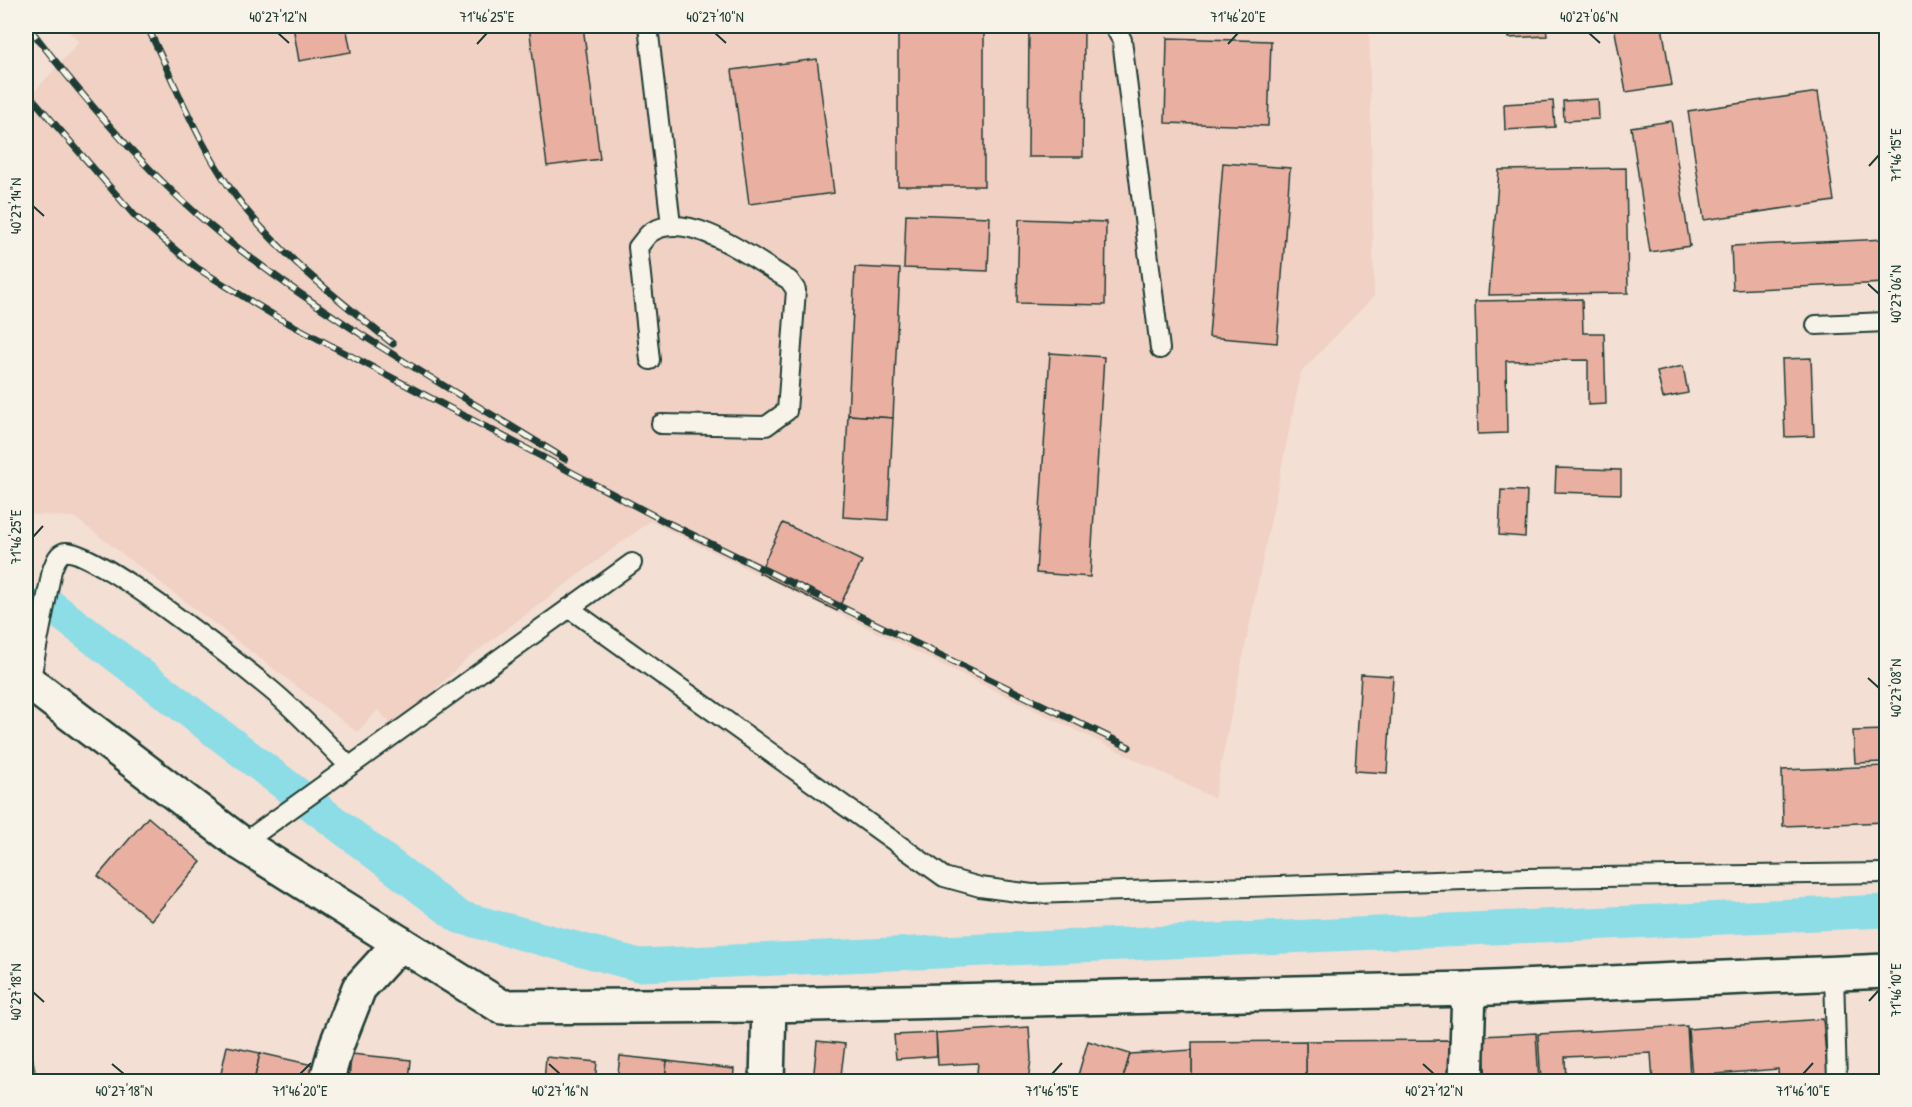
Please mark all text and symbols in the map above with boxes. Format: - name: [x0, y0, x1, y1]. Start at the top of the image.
- text: 40°27'12"N: [249, 6, 307, 27]
- text: 71°46'25"E: [460, 6, 515, 27]
- text: 40°27'10"N: [686, 6, 744, 27]
- text: 71°46'20"E: [1210, 6, 1266, 27]
- text: 40°27'06"N: [1560, 6, 1618, 27]
- text: 71°46'15"E: [1885, 128, 1906, 182]
- text: 40°27'14"N: [5, 178, 26, 234]
- text: 40°27'06"N: [1885, 265, 1906, 323]
- text: 71°46'25"E: [5, 509, 26, 564]
- text: 40°27'08"N: [1885, 659, 1906, 717]
- text: 40°27'18"N: [5, 963, 26, 1021]
- text: 71°46'10"E: [1885, 963, 1906, 1017]
- text: 40°27'18"N: [95, 1080, 153, 1101]
- text: 71°46'20"E: [272, 1080, 328, 1101]
- text: 40°27'16"N: [532, 1080, 588, 1101]
- text: 71°46'15"E: [1025, 1080, 1079, 1101]
- text: 40°27'12"N: [1405, 1080, 1463, 1101]
- text: 71°46'10"E: [1776, 1080, 1830, 1101]

